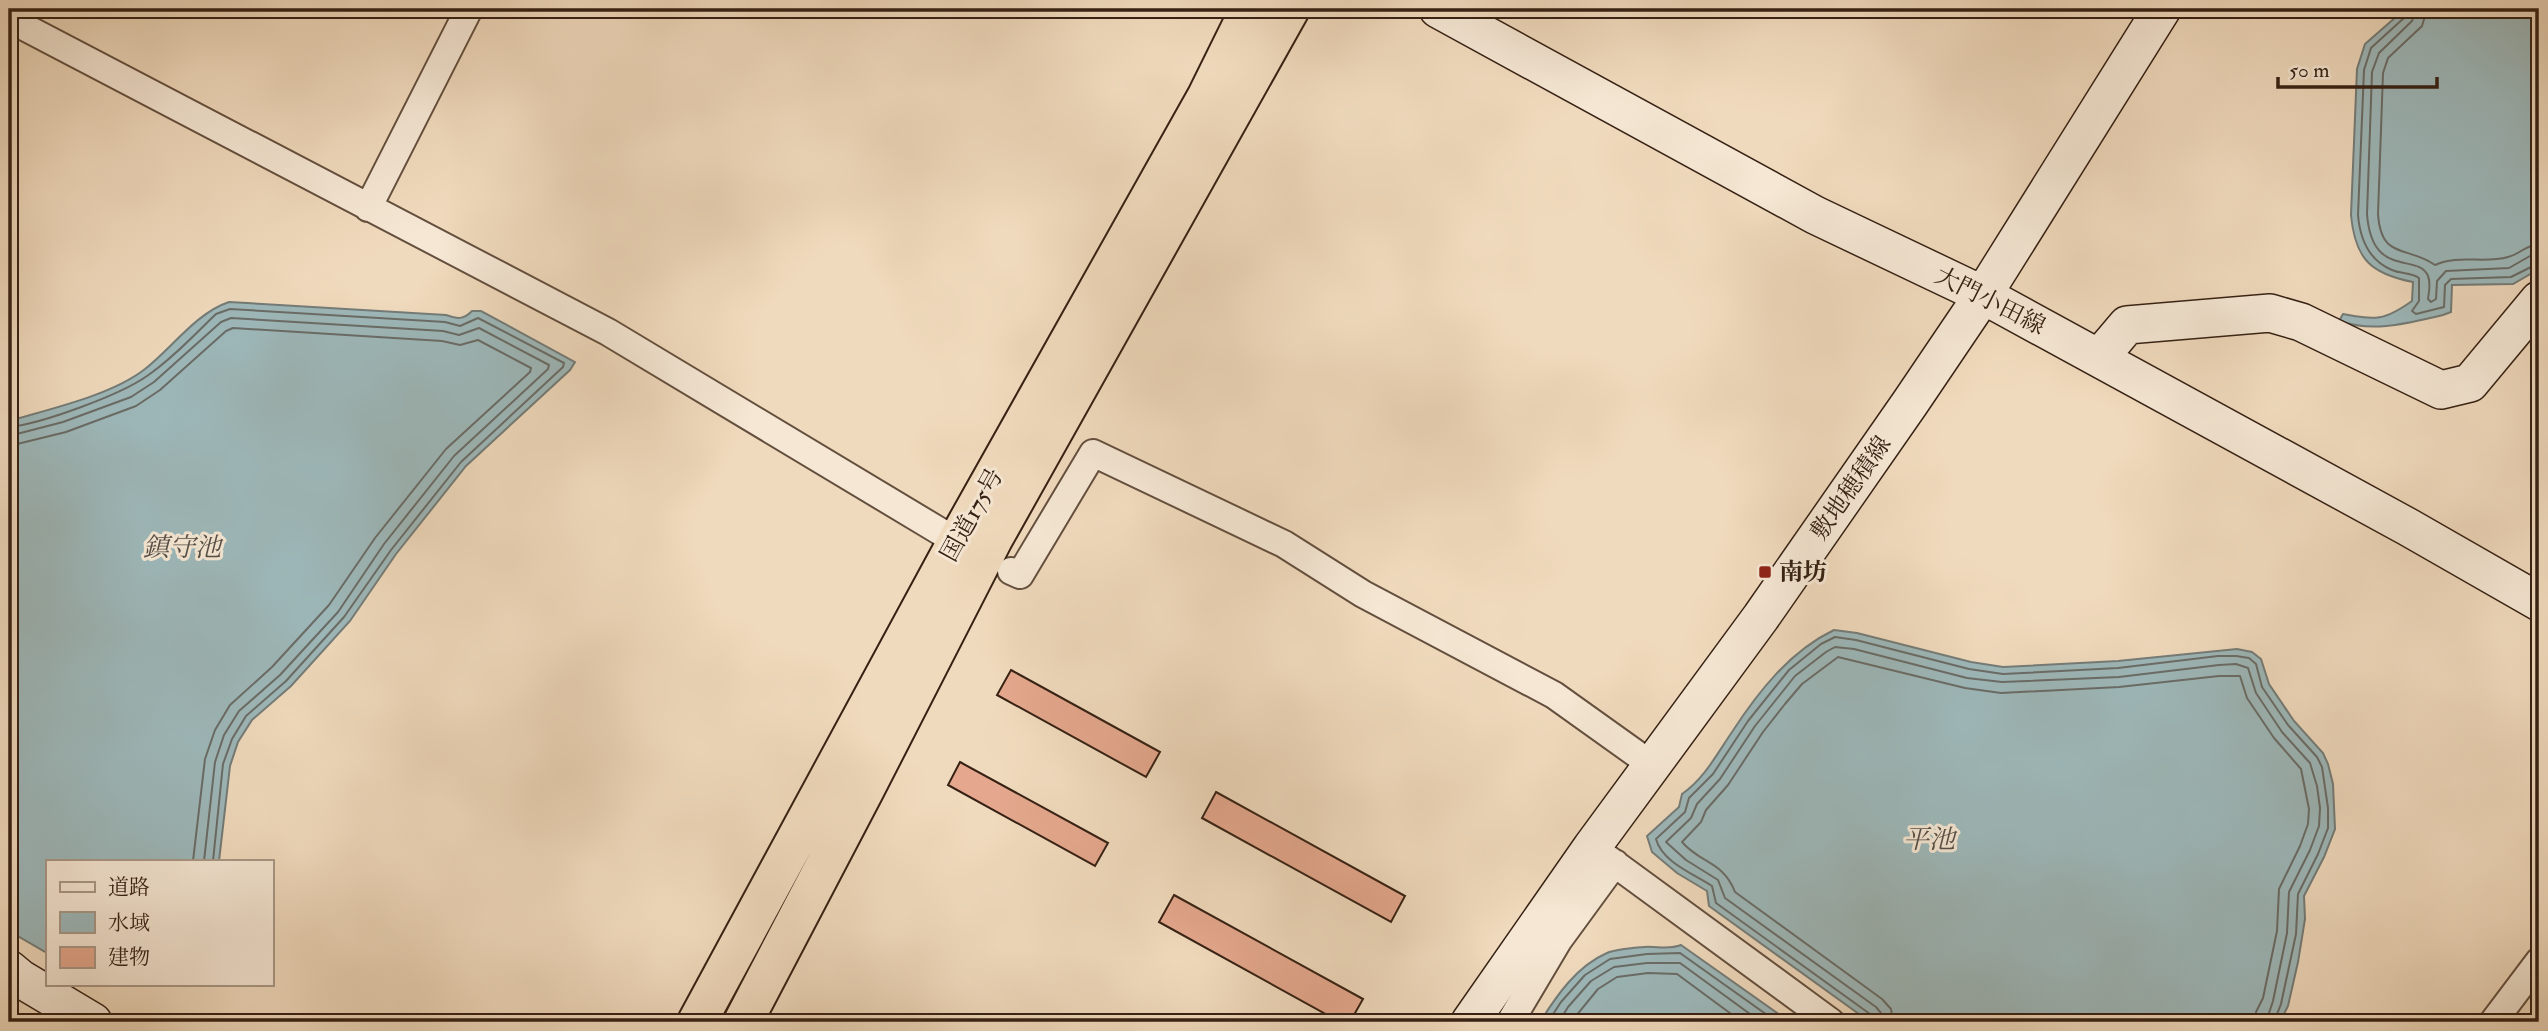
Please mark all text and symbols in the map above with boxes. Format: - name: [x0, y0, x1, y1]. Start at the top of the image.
- scale bar: [2278, 46, 2438, 90]
- text: 50 m: [2289, 57, 2330, 84]
- street label: 大門小田線: [1930, 260, 2050, 342]
- street label: 敷地穂積線: [1804, 430, 1898, 546]
- street label: 国道175号: [934, 463, 1010, 567]
- water label: 鎮守池: [143, 532, 224, 564]
- place label: 南坊: [1779, 557, 1827, 588]
- marker: 南坊: [1757, 564, 1773, 580]
- water label: 平池: [1903, 824, 1958, 856]
- legend: [46, 860, 273, 986]
- text: 道路: [108, 874, 150, 901]
- text: 水域: [108, 910, 150, 937]
- text: 建物: [108, 944, 150, 971]

